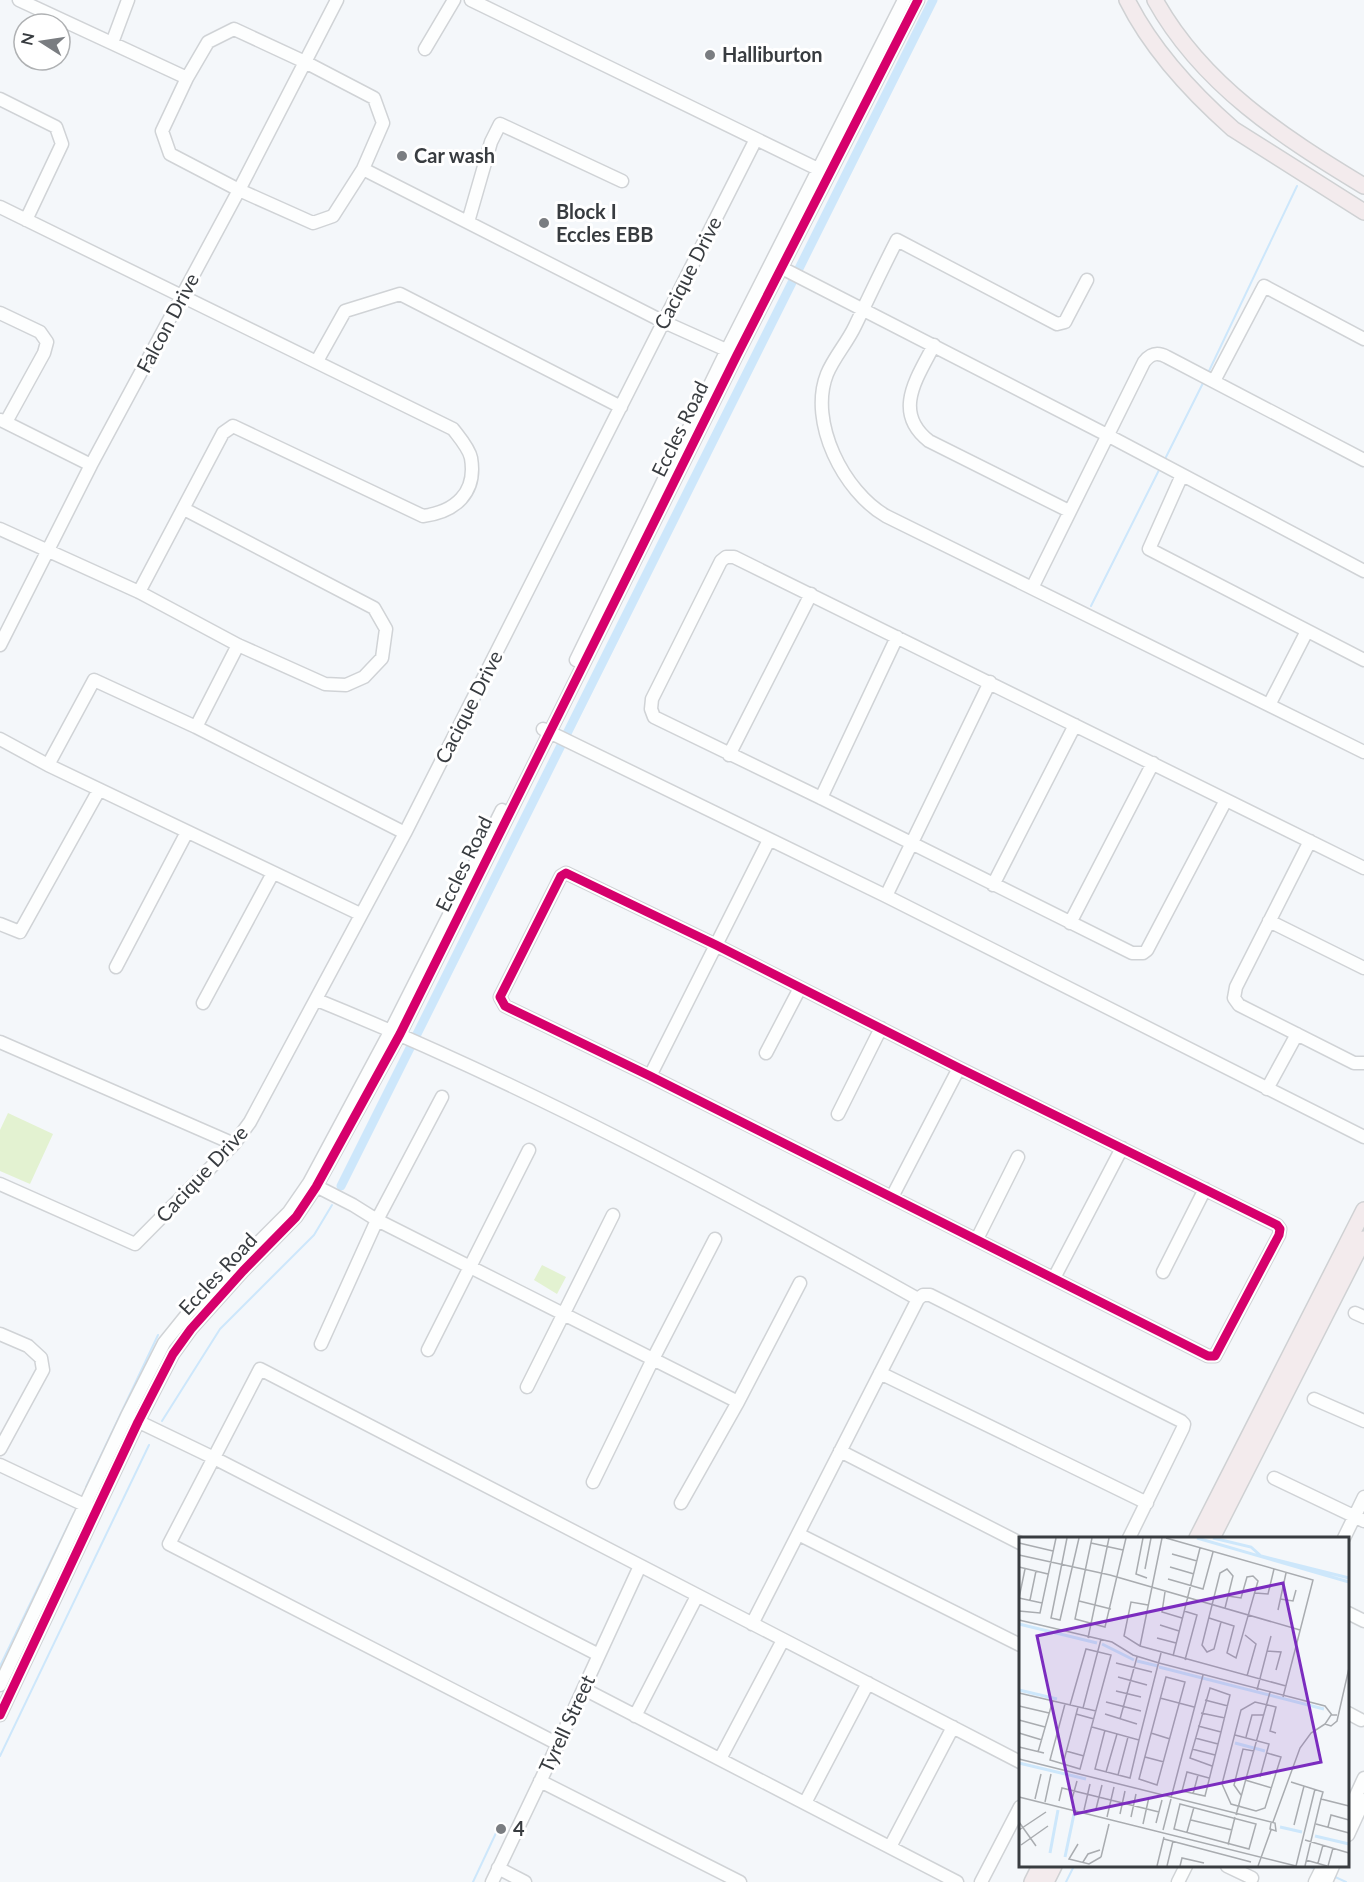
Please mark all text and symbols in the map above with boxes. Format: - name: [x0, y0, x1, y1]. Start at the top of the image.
- north arrow: [12, 12, 72, 72]
- text: N: [16, 31, 37, 47]
- place label: Halliburton: [722, 42, 823, 66]
- marker: Halliburton: [703, 48, 717, 62]
- place label: Car wash: [414, 143, 495, 167]
- marker: Car wash: [395, 149, 409, 163]
- place label: Block I Eccles EBB: [556, 199, 653, 246]
- street label: Cacique Drive: [648, 212, 726, 333]
- marker: Block I Eccles EBB: [537, 216, 551, 230]
- street label: Falcon Drive: [131, 269, 203, 376]
- street label: Eccles Road: [646, 377, 713, 480]
- street label: Cacique Drive: [429, 646, 507, 767]
- street label: Eccles Road: [430, 812, 497, 915]
- street label: Cacique Drive: [150, 1120, 252, 1227]
- street label: Eccles Road: [173, 1227, 261, 1319]
- inset map: [1019, 1537, 1349, 1867]
- street label: Tyrell Street: [533, 1671, 599, 1776]
- place label: 4: [513, 1816, 525, 1840]
- marker: 4: [494, 1822, 508, 1836]

